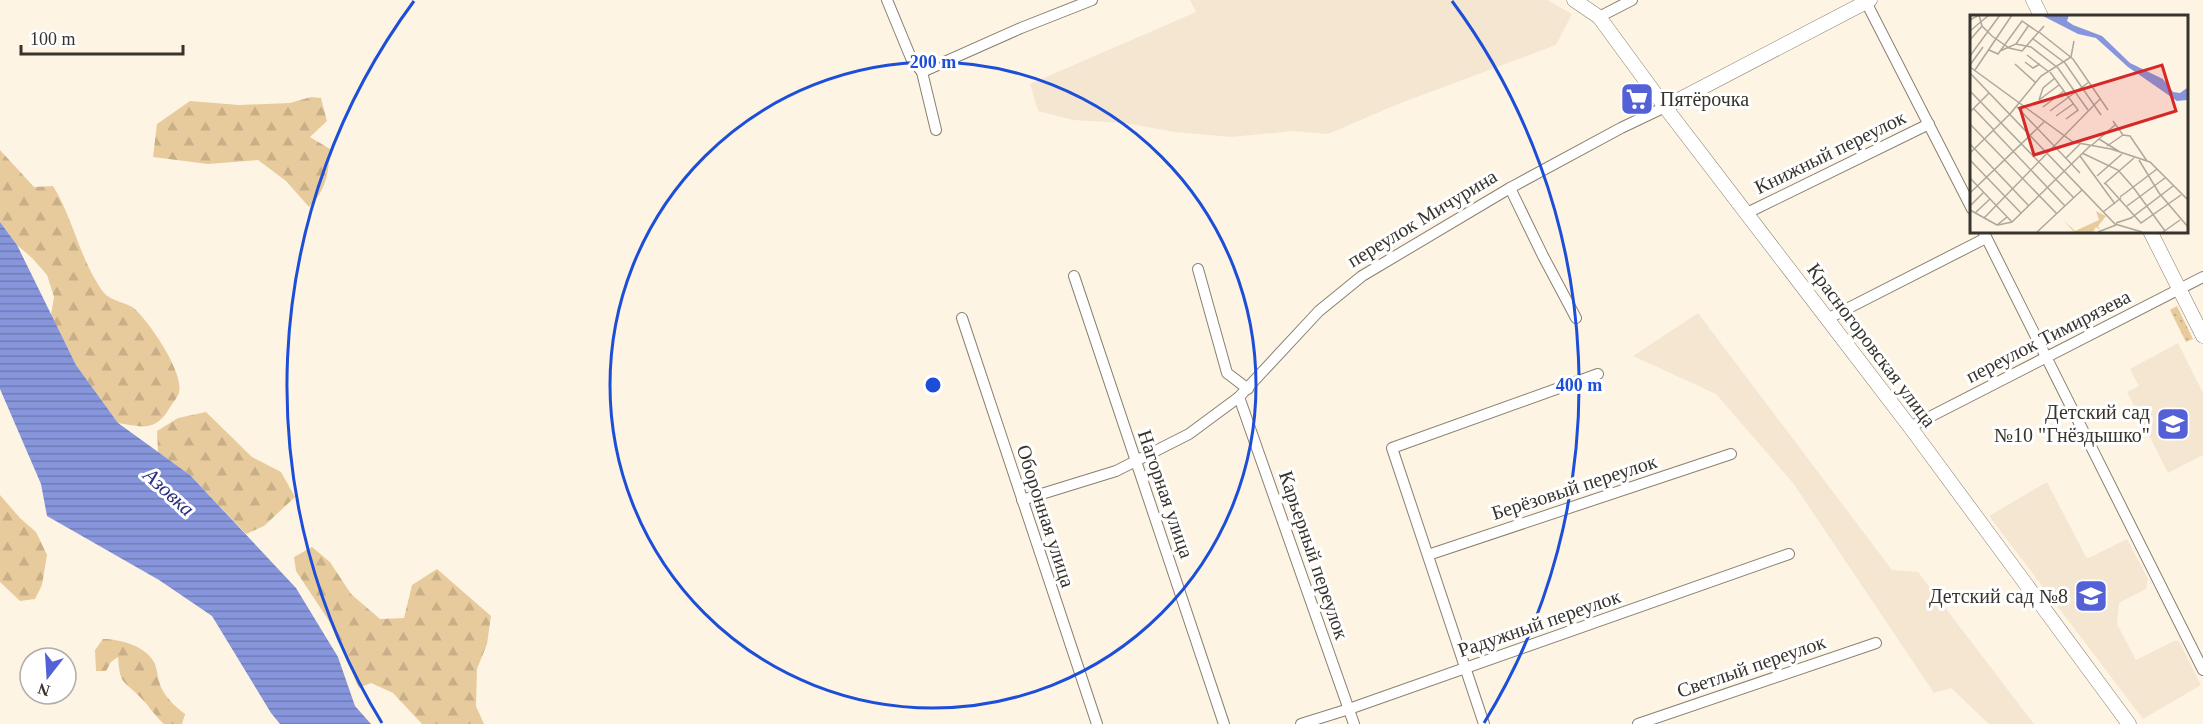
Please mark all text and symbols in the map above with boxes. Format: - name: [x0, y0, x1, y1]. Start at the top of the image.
- inset map: [1970, 15, 2188, 232]
- scale bar: [21, 18, 183, 56]
- text: 100 m: [30, 29, 76, 49]
- text: 200 m: [910, 52, 956, 72]
- supermarket icon: Пятёрочка: [1619, 81, 1655, 117]
- place label: Пятёрочка: [1660, 88, 1749, 111]
- street label: Книжный переулок: [1751, 106, 1910, 199]
- street label: переулок Мичурина: [1343, 165, 1501, 272]
- street label: Красногоровская улица: [1802, 259, 1941, 432]
- street label: переулок Тимирязева: [1962, 285, 2134, 388]
- centre of rings: [923, 375, 943, 395]
- text: 400 m: [1556, 375, 1602, 395]
- place label: Детский сад №10 "Гнёздышко": [1994, 401, 2150, 447]
- school or university icon: Детский сад №10 "Гнёздышко": [2155, 406, 2191, 442]
- street label: Нагорная улица: [1133, 427, 1198, 561]
- street label: Оборонная улица: [1012, 442, 1079, 590]
- street label: Берёзовый переулок: [1489, 450, 1660, 525]
- water label: Азовка: [137, 462, 199, 521]
- street label: Карьерный переулок: [1274, 468, 1353, 643]
- school or university icon: Детский сад №8: [2073, 578, 2109, 614]
- street label: Радужный переулок: [1455, 585, 1624, 662]
- place label: Детский сад №8: [1929, 585, 2068, 608]
- street label: Светлый переулок: [1674, 630, 1829, 703]
- north arrow: [18, 646, 78, 706]
- text: N: [35, 680, 52, 700]

